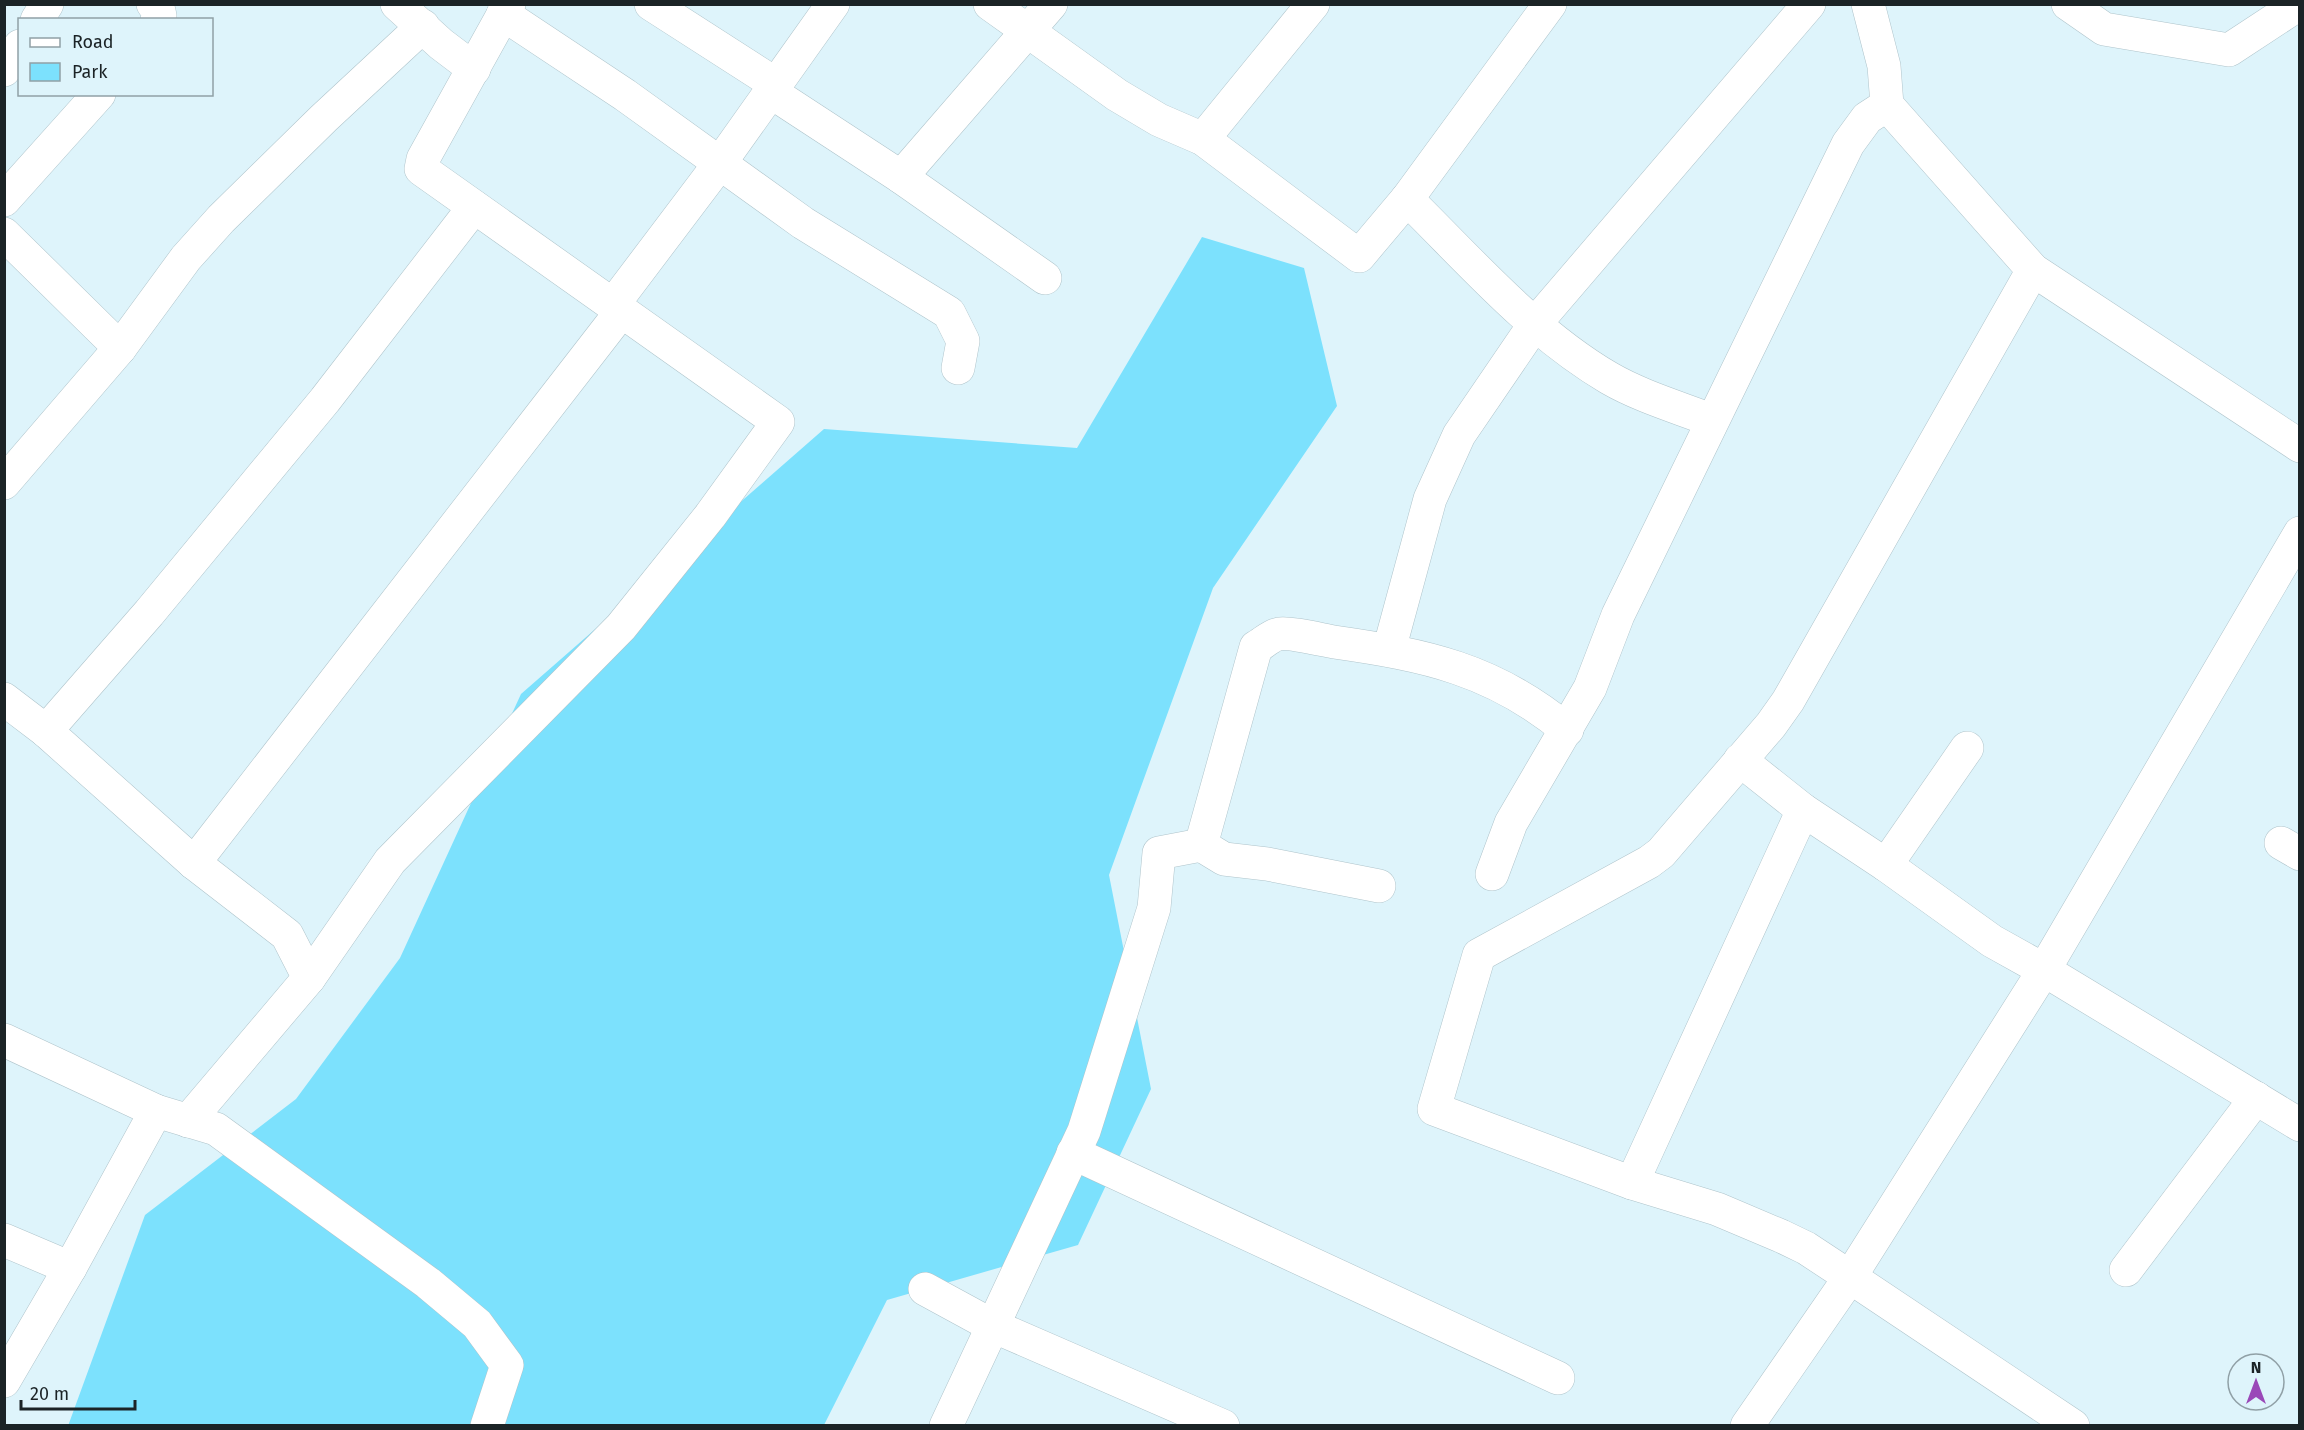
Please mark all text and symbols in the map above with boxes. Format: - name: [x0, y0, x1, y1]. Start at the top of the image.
- legend: [18, 18, 213, 96]
- text: Road: [72, 31, 114, 53]
- text: Park: [72, 61, 108, 83]
- north arrow: [2226, 1352, 2286, 1412]
- text: N: [2251, 1358, 2261, 1377]
- scale bar: [21, 1373, 135, 1411]
- text: 20 m: [30, 1383, 69, 1405]

